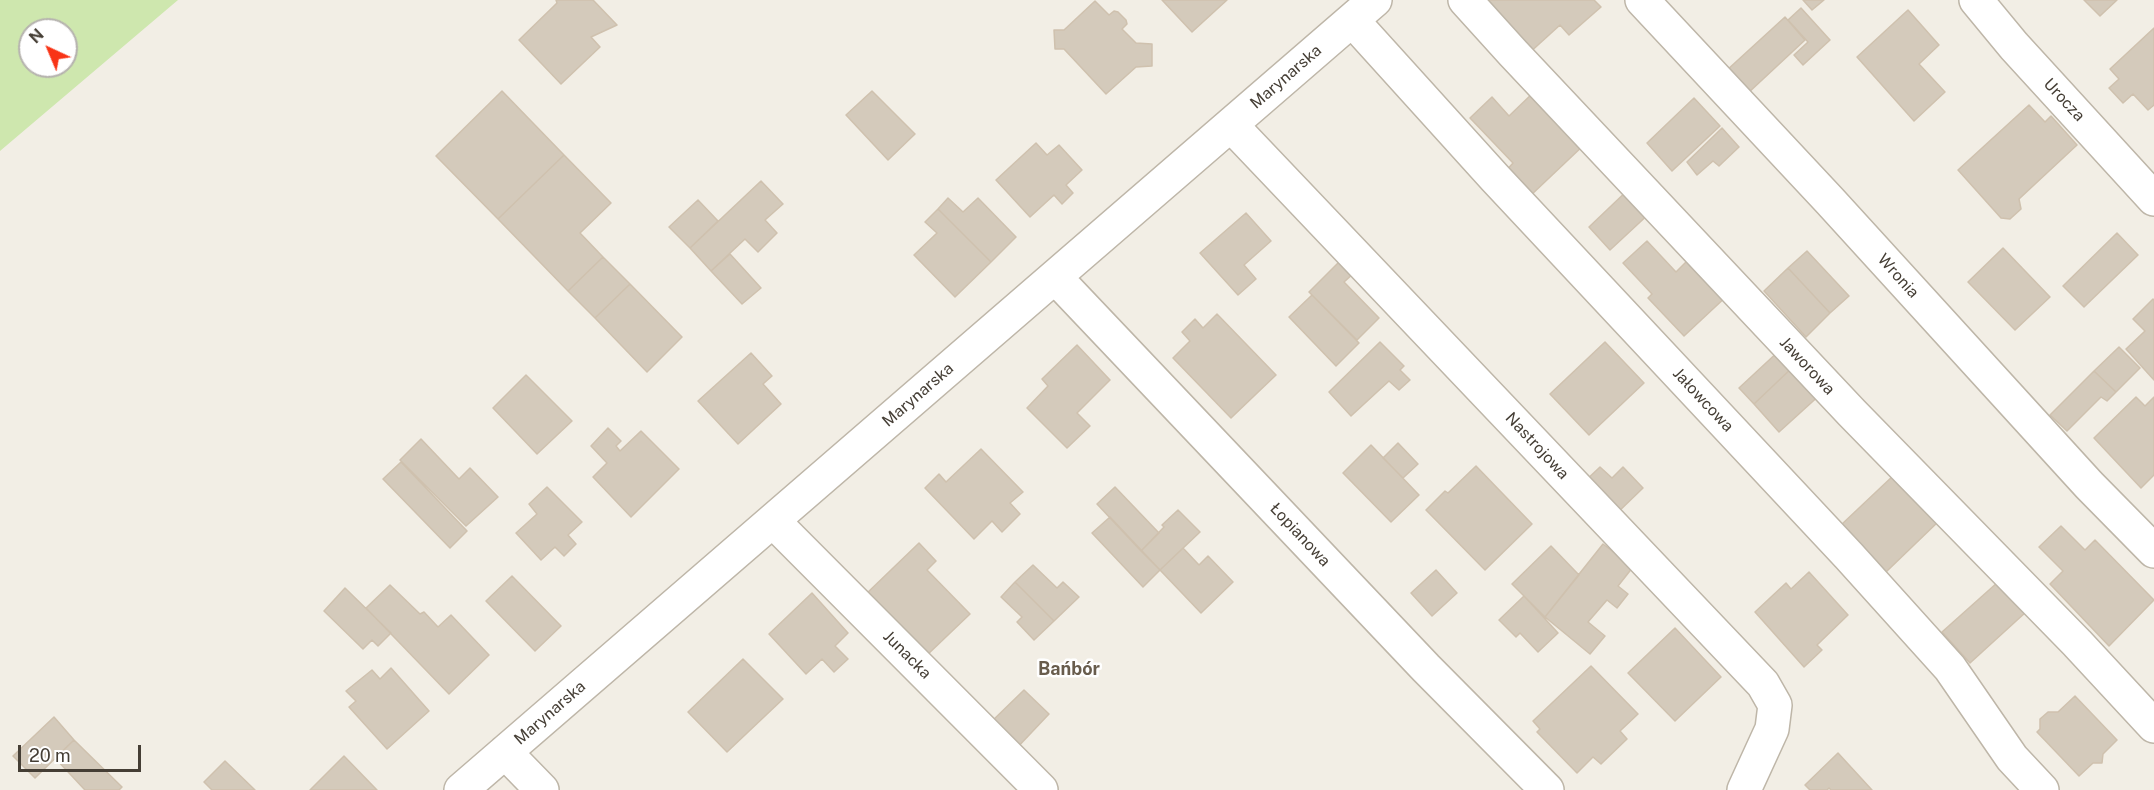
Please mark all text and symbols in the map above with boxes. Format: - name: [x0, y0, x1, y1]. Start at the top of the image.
- north arrow: [18, 18, 78, 78]
- text: N: [25, 25, 48, 47]
- street label: Marynarska: [1247, 41, 1325, 113]
- street label: Urocza: [2039, 75, 2089, 125]
- street label: Wronia: [1873, 250, 1923, 302]
- street label: Jaworowa: [1775, 333, 1839, 399]
- street label: Marynarska: [879, 359, 957, 431]
- street label: Jałowcowa: [1669, 364, 1737, 436]
- street label: Nastrojowa: [1501, 409, 1573, 483]
- street label: Łopianowa: [1266, 499, 1334, 571]
- street label: Junacka: [879, 627, 935, 683]
- district label: Bańbór: [1038, 658, 1100, 680]
- street label: Marynarska: [511, 677, 589, 749]
- scale bar: [21, 733, 144, 771]
- text: 20 m: [29, 745, 71, 766]

